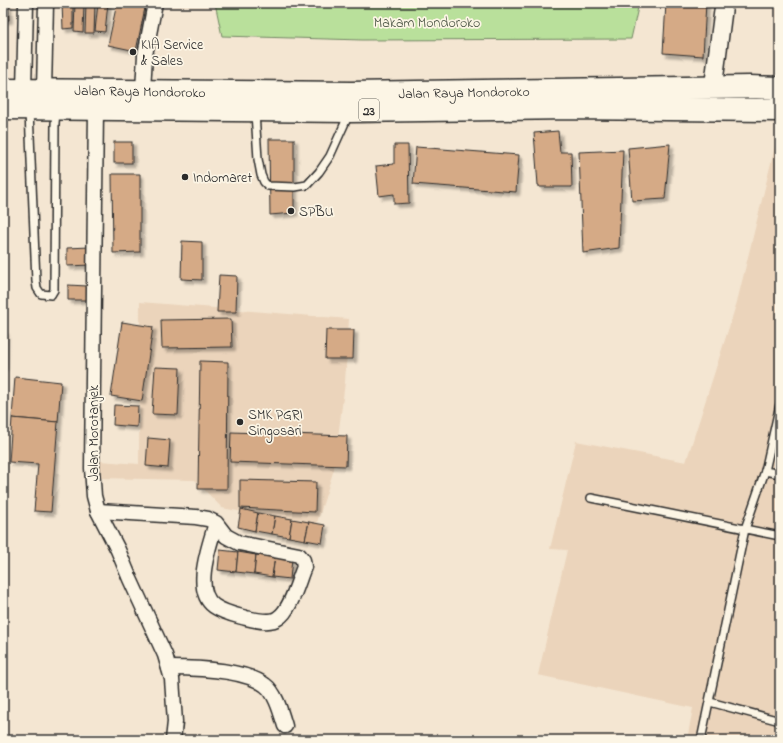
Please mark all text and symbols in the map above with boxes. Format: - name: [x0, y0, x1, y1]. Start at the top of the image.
- park label: Makam Mondoroko: [374, 13, 480, 34]
- place label: KIA Service & Sales: [141, 35, 204, 72]
- marker: KIA Service & Sales: [128, 47, 138, 57]
- street label: Jalan Raya Mondoroko: [74, 81, 206, 105]
- street label: Jalan Raya Mondoroko: [398, 82, 530, 106]
- road number: 23: [359, 99, 379, 121]
- place label: Indomaret: [193, 168, 252, 189]
- marker: Indomaret: [180, 172, 190, 182]
- place label: SPBU: [299, 202, 334, 223]
- marker: SPBU: [286, 206, 296, 216]
- street label: Jalan Morotanjek: [84, 384, 105, 481]
- place label: SMK PGRI Singosari: [248, 405, 303, 443]
- marker: SMK PGRI Singosari: [235, 417, 245, 427]

